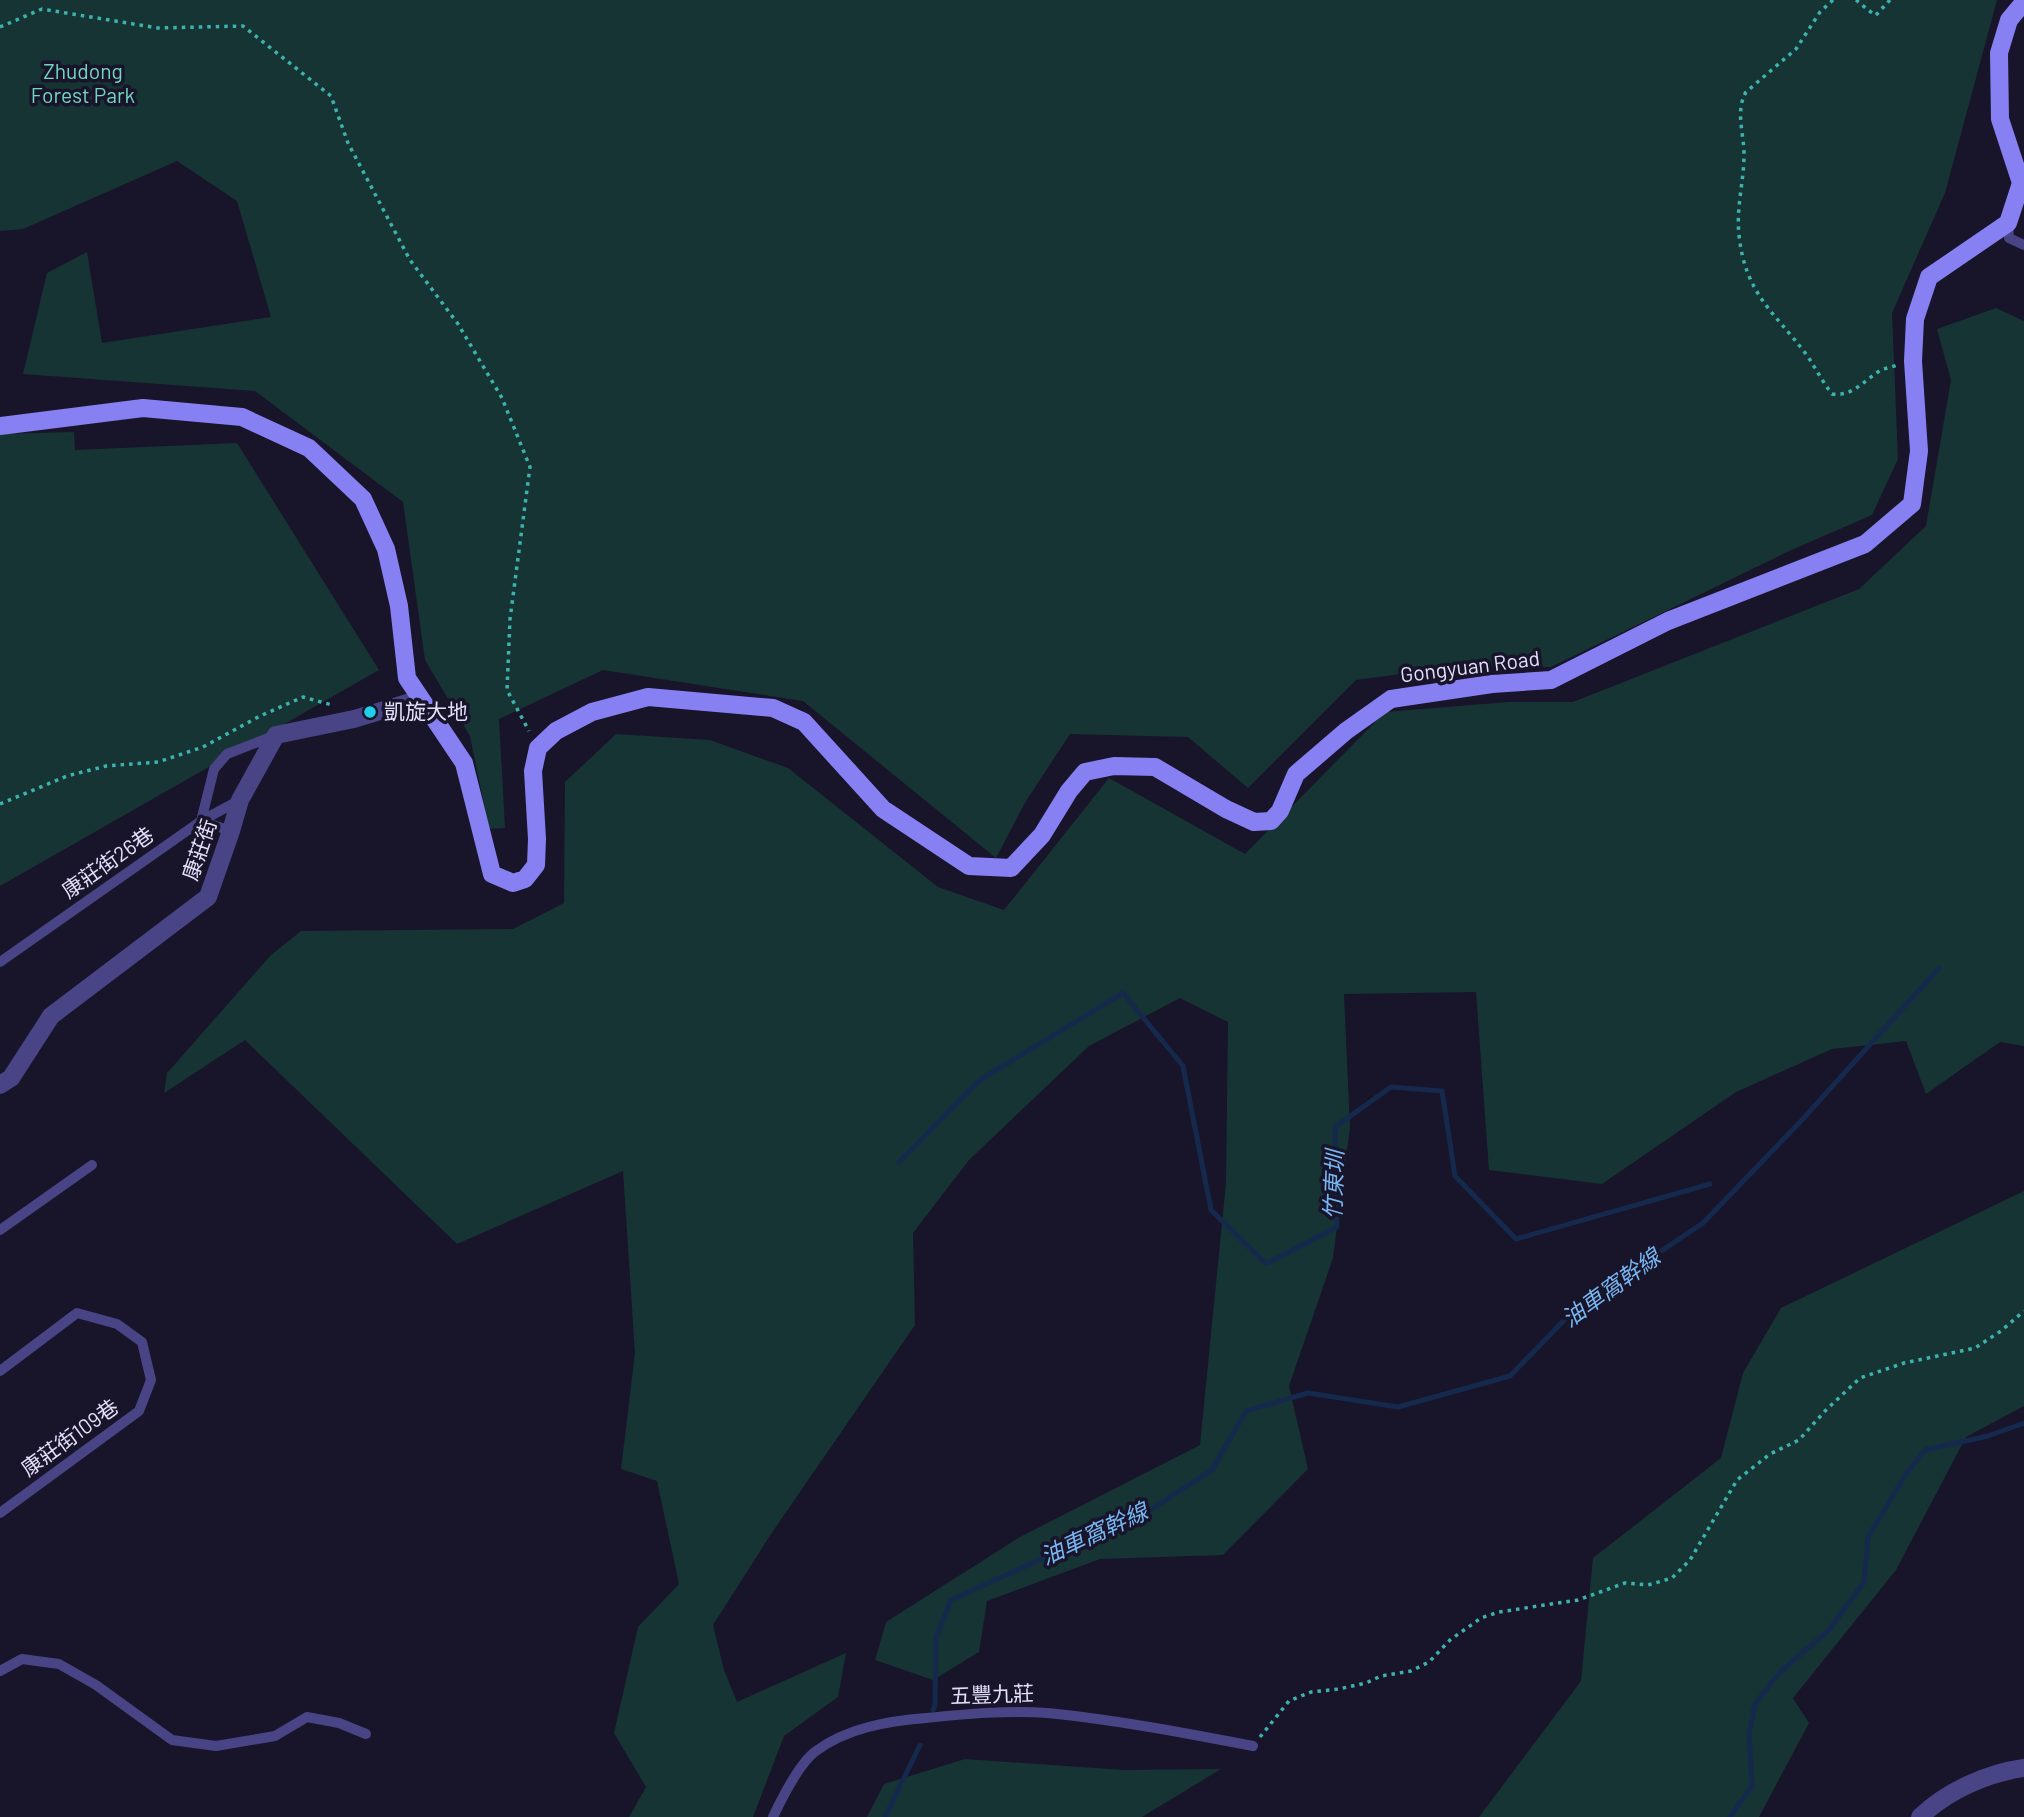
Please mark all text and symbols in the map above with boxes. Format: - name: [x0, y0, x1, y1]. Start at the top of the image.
- park label: Zhudong Forest Park: [31, 58, 135, 107]
- street label: Gongyuan Road: [1399, 645, 1541, 686]
- place label: 凱旋大地: [384, 698, 468, 723]
- marker: 凱旋大地: [362, 704, 378, 720]
- street label: 康莊街: [177, 816, 221, 883]
- street label: 康莊街26巷: [57, 821, 158, 902]
- water label: 竹東圳: [1318, 1147, 1348, 1220]
- water label: 油車窩幹線: [1556, 1240, 1668, 1332]
- street label: 康莊街109巷: [16, 1393, 123, 1480]
- water label: 油車窩幹線: [1036, 1495, 1154, 1570]
- street label: 五豐九莊: [950, 1680, 1034, 1707]

